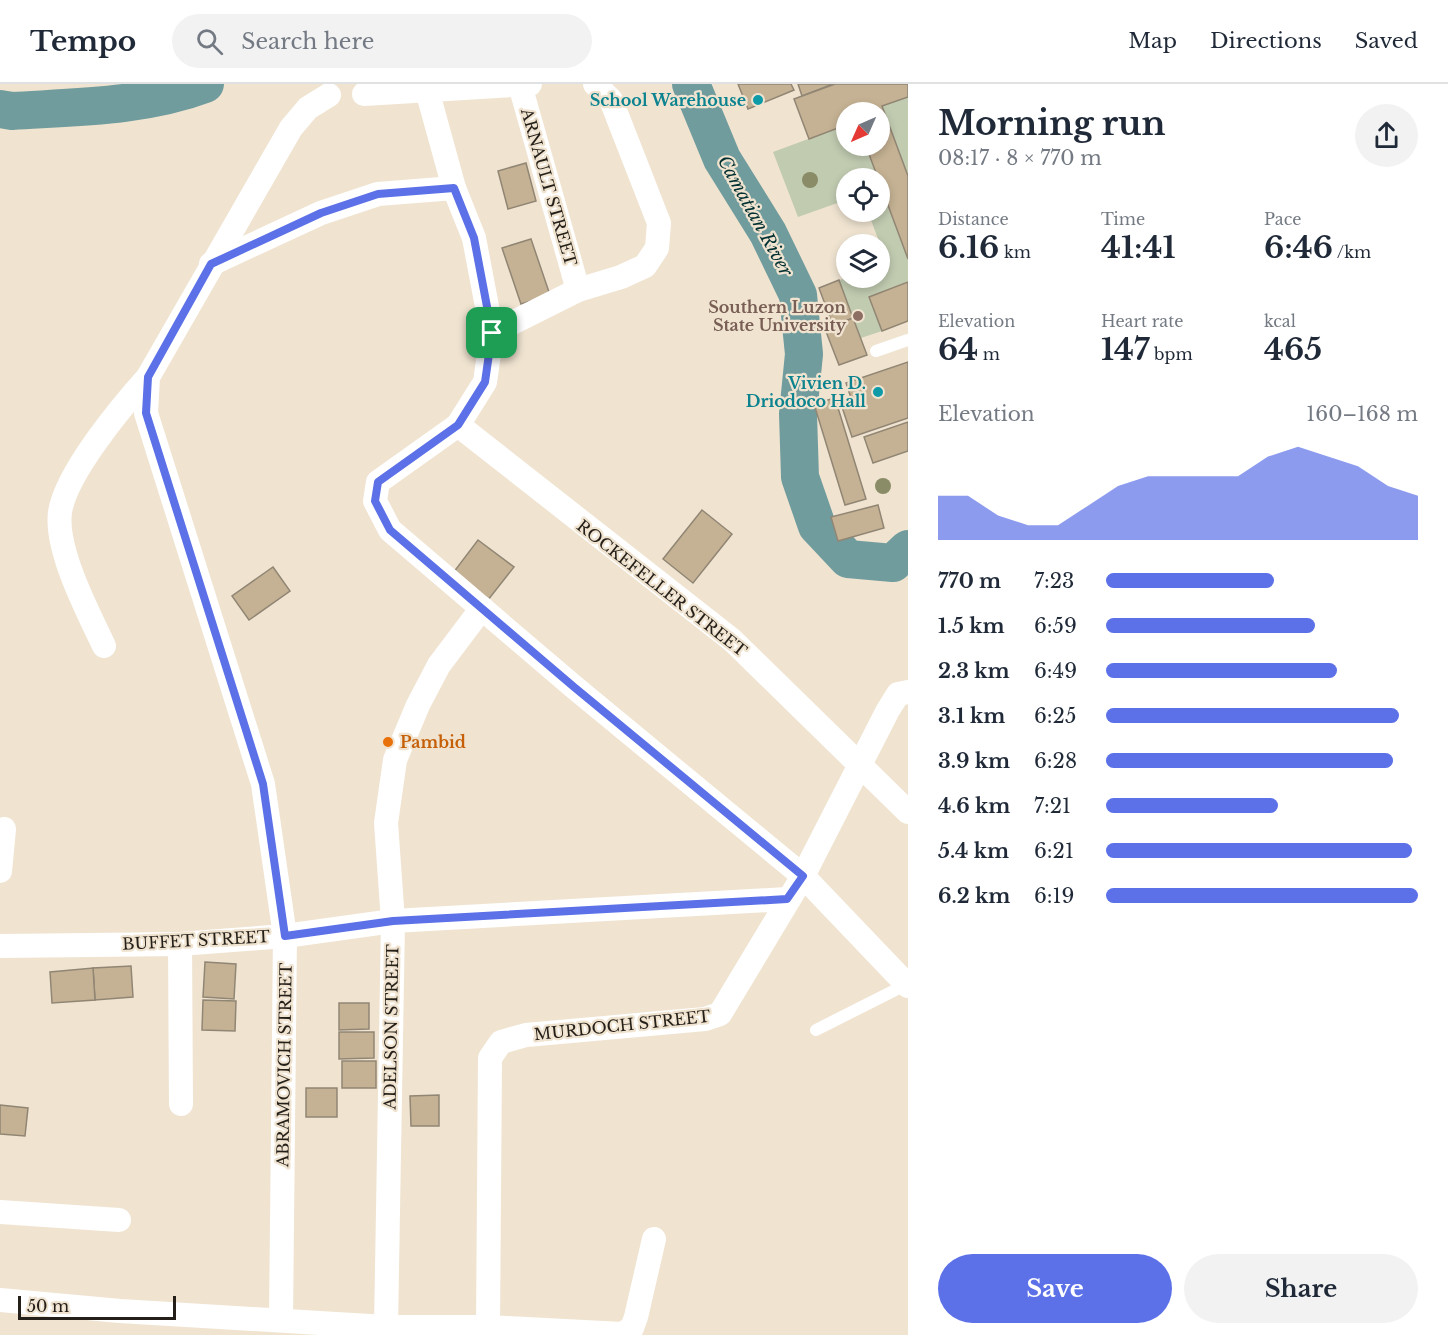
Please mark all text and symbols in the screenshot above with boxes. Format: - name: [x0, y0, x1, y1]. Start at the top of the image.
- search box: [172, 14, 592, 68]
- text: Tempo: [30, 24, 136, 59]
- icon: search: [193, 25, 226, 58]
- text: Search here: [241, 28, 374, 55]
- text: Map: [1128, 28, 1177, 54]
- text: Directions: [1210, 28, 1322, 54]
- text: Saved: [1355, 28, 1418, 54]
- place label: School Warehouse: [590, 90, 746, 110]
- marker: School Warehouse: [751, 93, 765, 107]
- north arrow: [836, 102, 890, 156]
- map controls: [836, 102, 890, 288]
- text: Morning run: [938, 103, 1166, 144]
- button: share: [1355, 104, 1418, 167]
- street label: ARNAULT STREET: [517, 105, 581, 268]
- text: 08:17 · 8 × 770 m: [938, 146, 1102, 170]
- water label: Camatian River: [713, 152, 798, 281]
- button: locate: [836, 168, 890, 222]
- text: Distance: [938, 209, 1009, 229]
- text: Time: [1101, 209, 1145, 229]
- text: Pace: [1264, 209, 1301, 229]
- text: 6.16: [938, 229, 999, 266]
- text: 41:41: [1101, 229, 1176, 266]
- text: 6:46: [1264, 229, 1333, 266]
- button: layers: [836, 234, 890, 288]
- text: km: [999, 242, 1031, 262]
- text: /km: [1333, 242, 1371, 262]
- place label: Southern Luzon State University: [708, 297, 847, 335]
- pin: [466, 307, 517, 358]
- marker: Southern Luzon State University: [851, 309, 865, 323]
- text: Elevation: [938, 311, 1015, 331]
- text: Heart rate: [1101, 311, 1183, 331]
- text: kcal: [1264, 311, 1296, 331]
- icon: arrive: [475, 316, 508, 349]
- text: 64: [938, 331, 978, 368]
- text: 147: [1101, 331, 1149, 368]
- text: 465: [1264, 331, 1322, 368]
- text: m: [978, 344, 1000, 364]
- text: bpm: [1149, 344, 1193, 364]
- place label: Vivien D. Driodoco Hall: [746, 373, 866, 411]
- marker: Vivien D. Driodoco Hall: [871, 385, 885, 399]
- text: Elevation: [938, 402, 1035, 426]
- text: 160–168 m: [1306, 402, 1418, 426]
- street label: ROCKEFELLER STREET: [573, 515, 751, 661]
- text: 770 m: [938, 569, 1001, 593]
- text: 7:23: [1034, 569, 1074, 593]
- text: 1.5 km: [938, 614, 1005, 638]
- text: 6:59: [1034, 614, 1077, 638]
- text: 2.3 km: [938, 659, 1010, 683]
- text: 6:49: [1034, 659, 1077, 683]
- text: 3.1 km: [938, 704, 1005, 728]
- text: 6:25: [1034, 704, 1076, 728]
- place label: Pambid: [400, 732, 466, 752]
- marker: Pambid: [381, 735, 395, 749]
- text: 3.9 km: [938, 749, 1010, 773]
- text: 6:28: [1034, 749, 1077, 773]
- text: 4.6 km: [938, 794, 1010, 818]
- text: 7:21: [1034, 794, 1071, 818]
- text: 5.4 km: [938, 839, 1009, 863]
- text: 6:21: [1034, 839, 1074, 863]
- text: 6.2 km: [938, 884, 1010, 908]
- text: 6:19: [1034, 884, 1074, 908]
- street label: BUFFET STREET: [122, 926, 270, 954]
- street label: ADELSON STREET: [380, 944, 402, 1111]
- street label: ABRAMOVICH STREET: [272, 963, 296, 1168]
- street label: MURDOCH STREET: [533, 1006, 711, 1044]
- button: Save: [938, 1254, 1172, 1323]
- button: Share: [1184, 1254, 1418, 1323]
- scale bar: [18, 1293, 176, 1320]
- text: 50 m: [27, 1296, 69, 1316]

